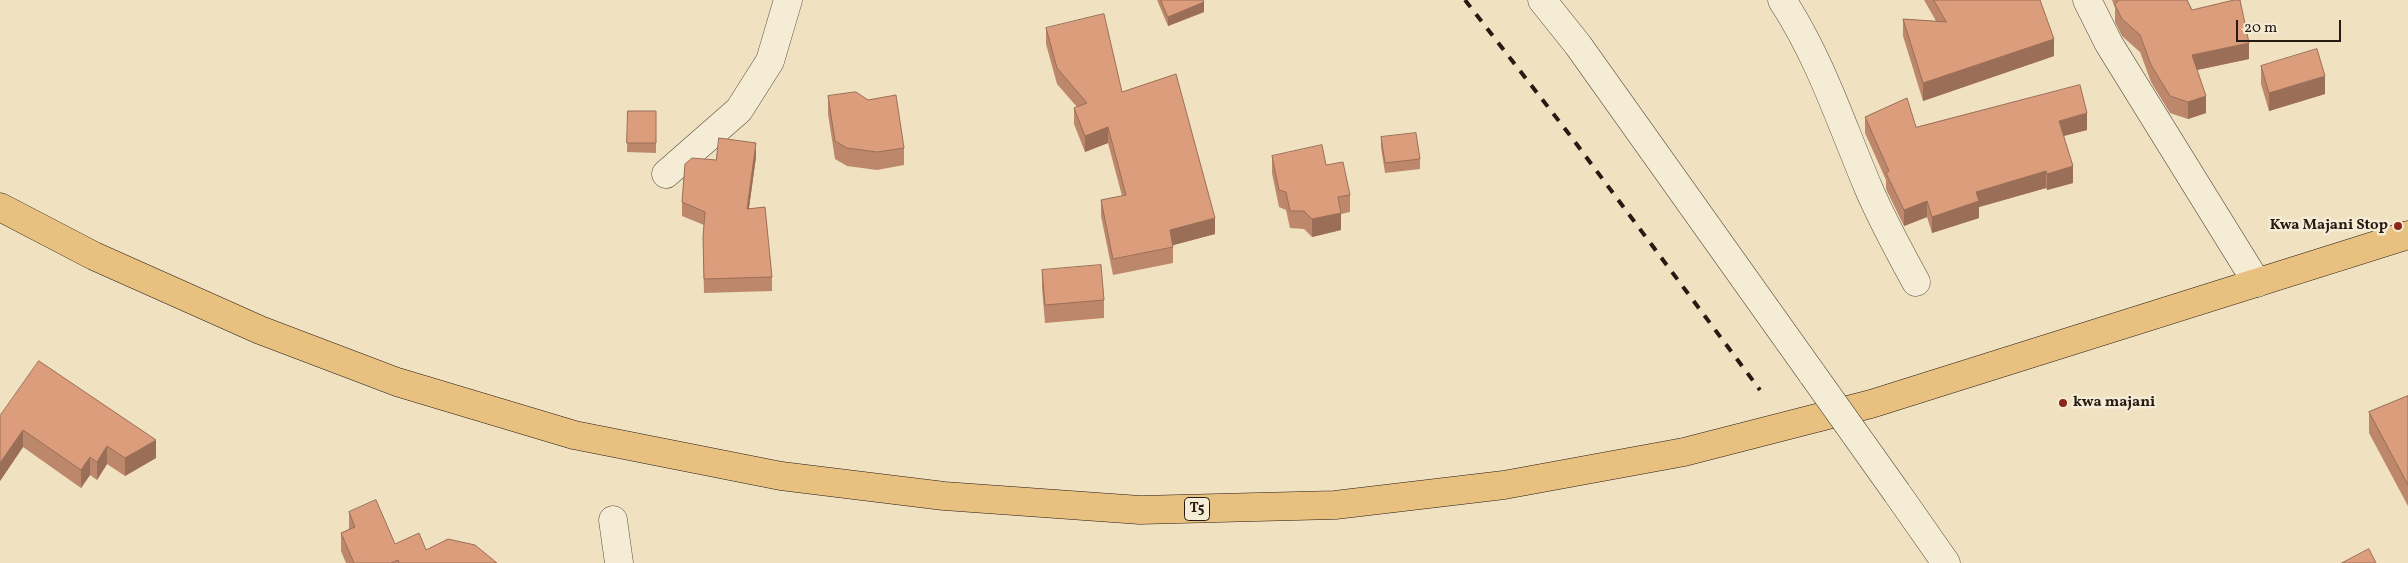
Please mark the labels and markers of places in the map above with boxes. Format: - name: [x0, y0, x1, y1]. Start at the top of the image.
- place label: Kwa Majani Stop: [2270, 217, 2388, 235]
- marker: Kwa Majani Stop: [2392, 220, 2404, 232]
- place label: kwa majani: [2073, 394, 2155, 412]
- marker: kwa majani: [2057, 397, 2069, 409]

